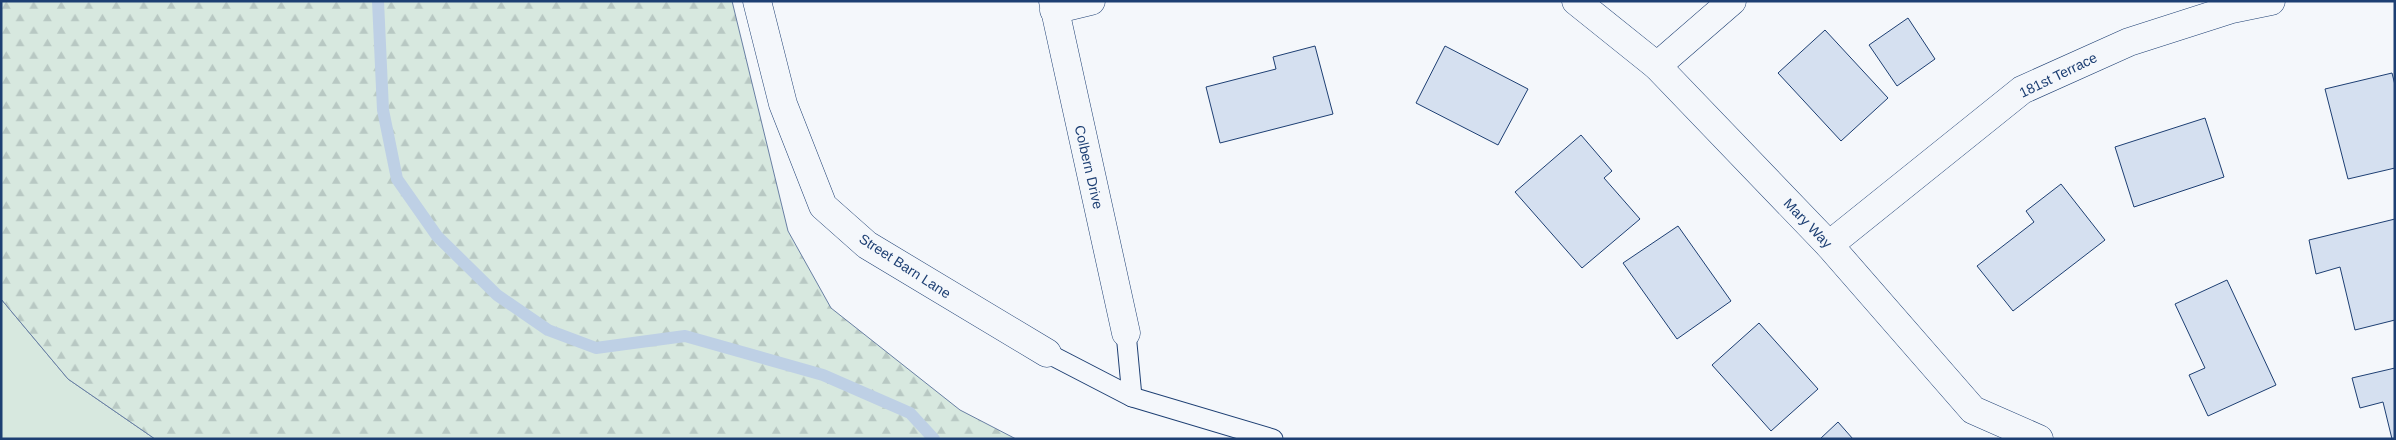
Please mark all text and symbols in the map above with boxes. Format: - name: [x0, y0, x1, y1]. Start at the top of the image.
- street label: 181st Terrace: [2016, 49, 2100, 101]
- street label: Colbern Drive: [1072, 124, 1106, 211]
- street label: Mary Way: [1781, 195, 1835, 251]
- street label: Street Barn Lane: [856, 230, 954, 302]

